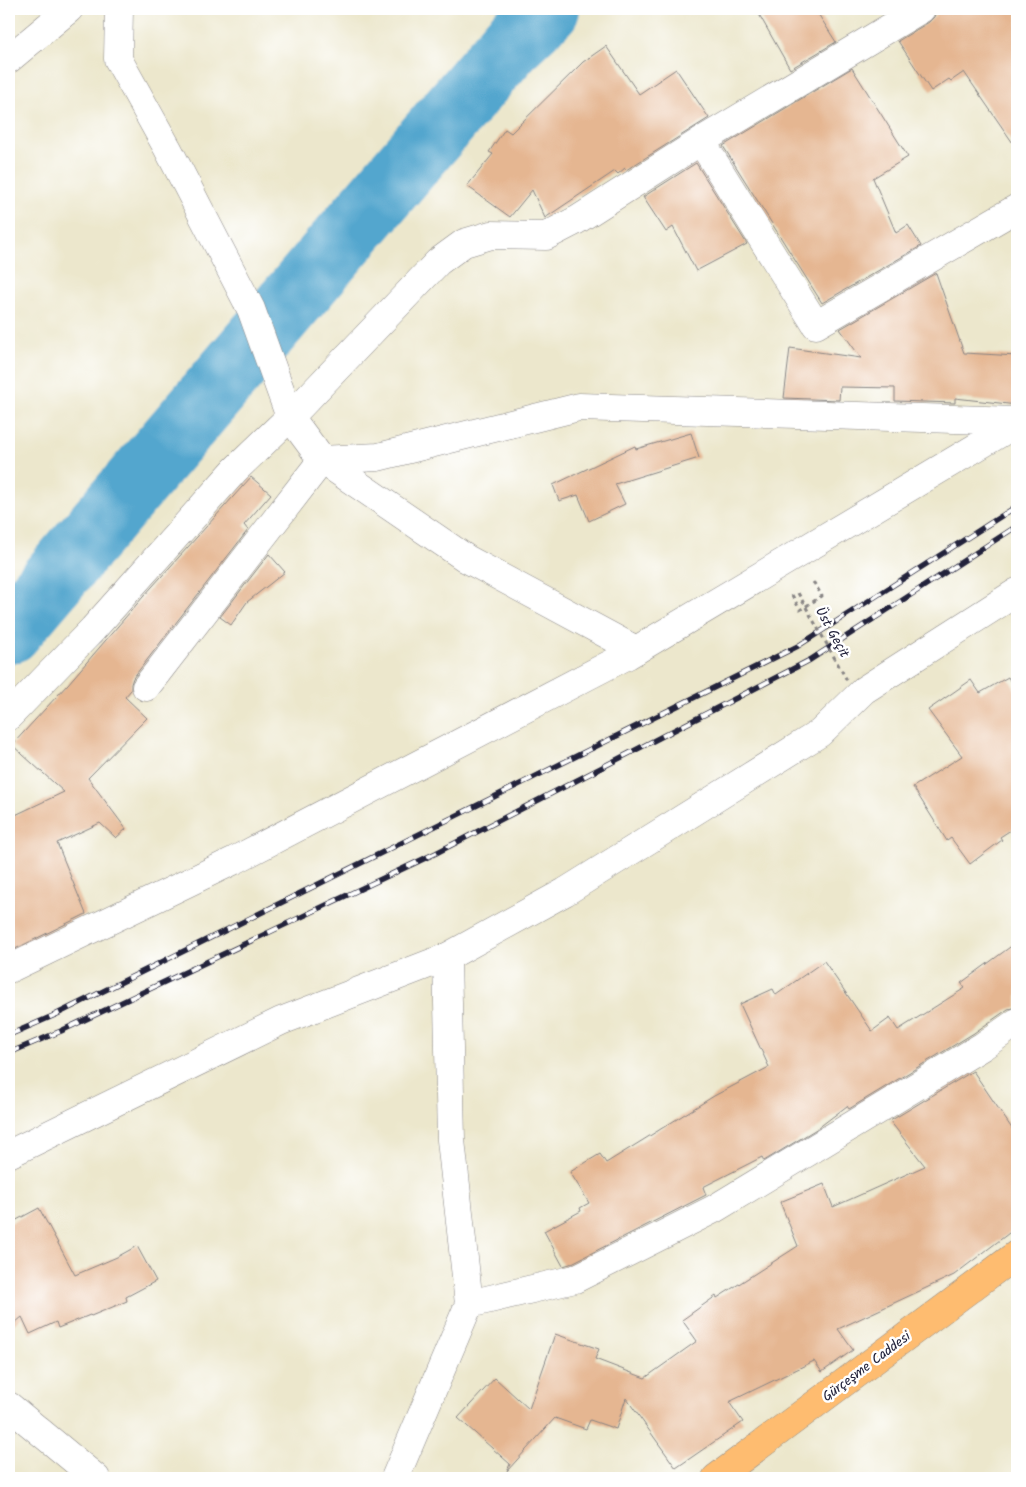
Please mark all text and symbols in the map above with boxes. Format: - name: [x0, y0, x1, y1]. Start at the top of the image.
- street label: Üst Geçit: [809, 603, 855, 662]
- street label: Gürçeşme Caddesi: [818, 1326, 916, 1407]

